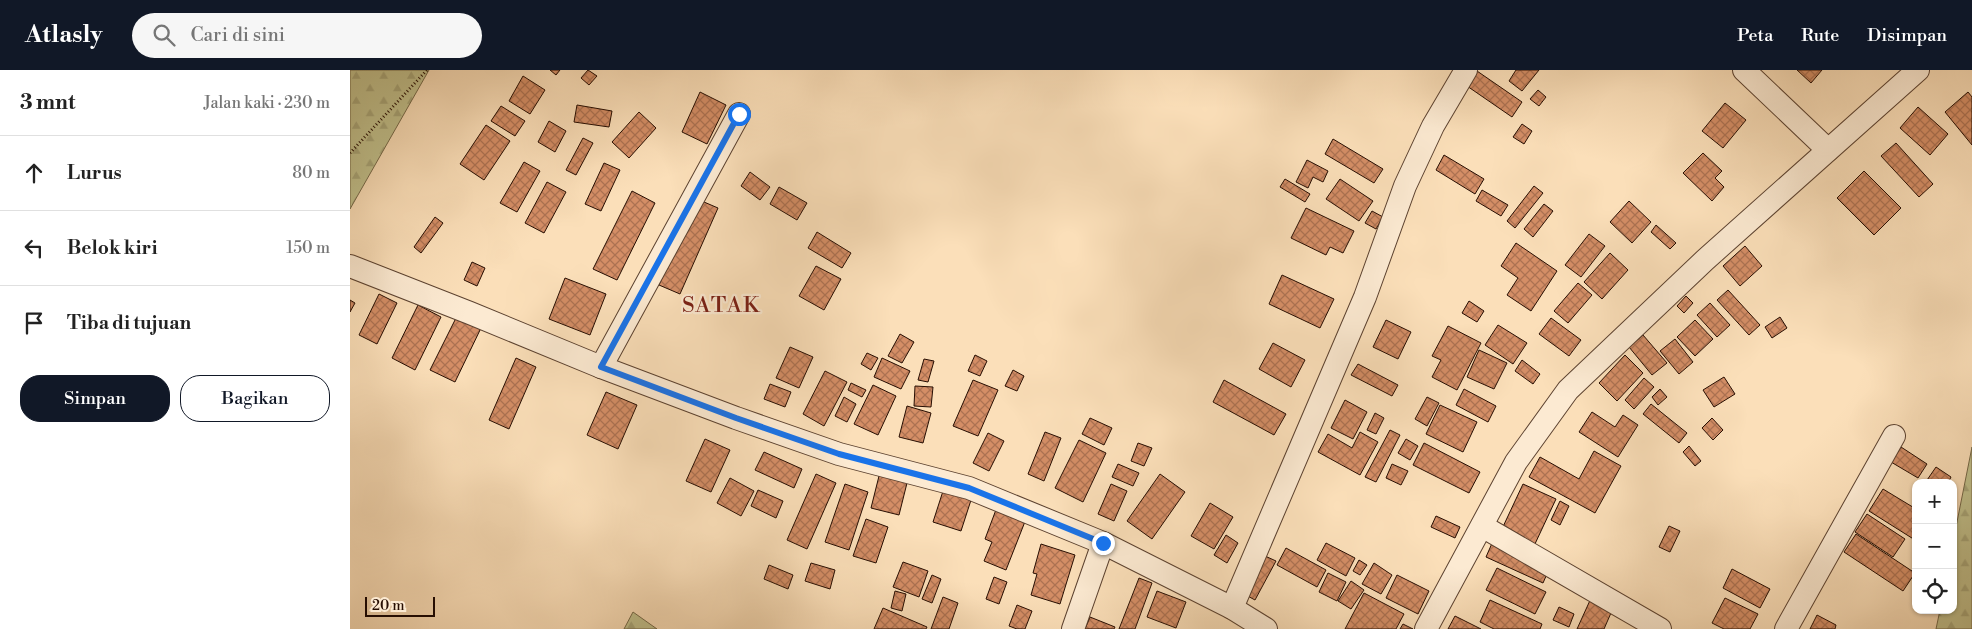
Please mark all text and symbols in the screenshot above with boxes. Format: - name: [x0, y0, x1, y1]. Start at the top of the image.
- search box: [132, 13, 482, 58]
- text: Atlasly: [25, 20, 102, 50]
- icon: search: [150, 21, 178, 49]
- text: Cari di sini: [190, 23, 285, 47]
- text: Peta: [1737, 24, 1773, 47]
- text: Rute: [1801, 24, 1839, 47]
- text: Disimpan: [1867, 24, 1947, 47]
- text: 3 mnt: [20, 90, 75, 116]
- text: Jalan kaki · 230 m: [204, 93, 330, 113]
- route start: [728, 103, 751, 126]
- icon: ahead: [20, 159, 48, 187]
- text: Lurus: [67, 161, 122, 185]
- text: 80 m: [292, 163, 330, 183]
- icon: left: [20, 234, 48, 262]
- text: Belok kiri: [67, 236, 157, 260]
- text: 150 m: [286, 238, 330, 258]
- district label: SATAK: [682, 292, 761, 319]
- icon: arrive: [20, 309, 48, 337]
- text: Tiba di tujuan: [67, 311, 191, 335]
- button: Simpan: [20, 375, 170, 422]
- button: Bagikan: [180, 375, 330, 422]
- map controls: [1912, 479, 1957, 614]
- button: +: [1912, 479, 1957, 524]
- button: −: [1912, 524, 1957, 569]
- route end: [1092, 532, 1115, 555]
- button: locate: [1912, 569, 1957, 614]
- scale bar: [365, 594, 435, 617]
- text: 20 m: [372, 597, 404, 615]

